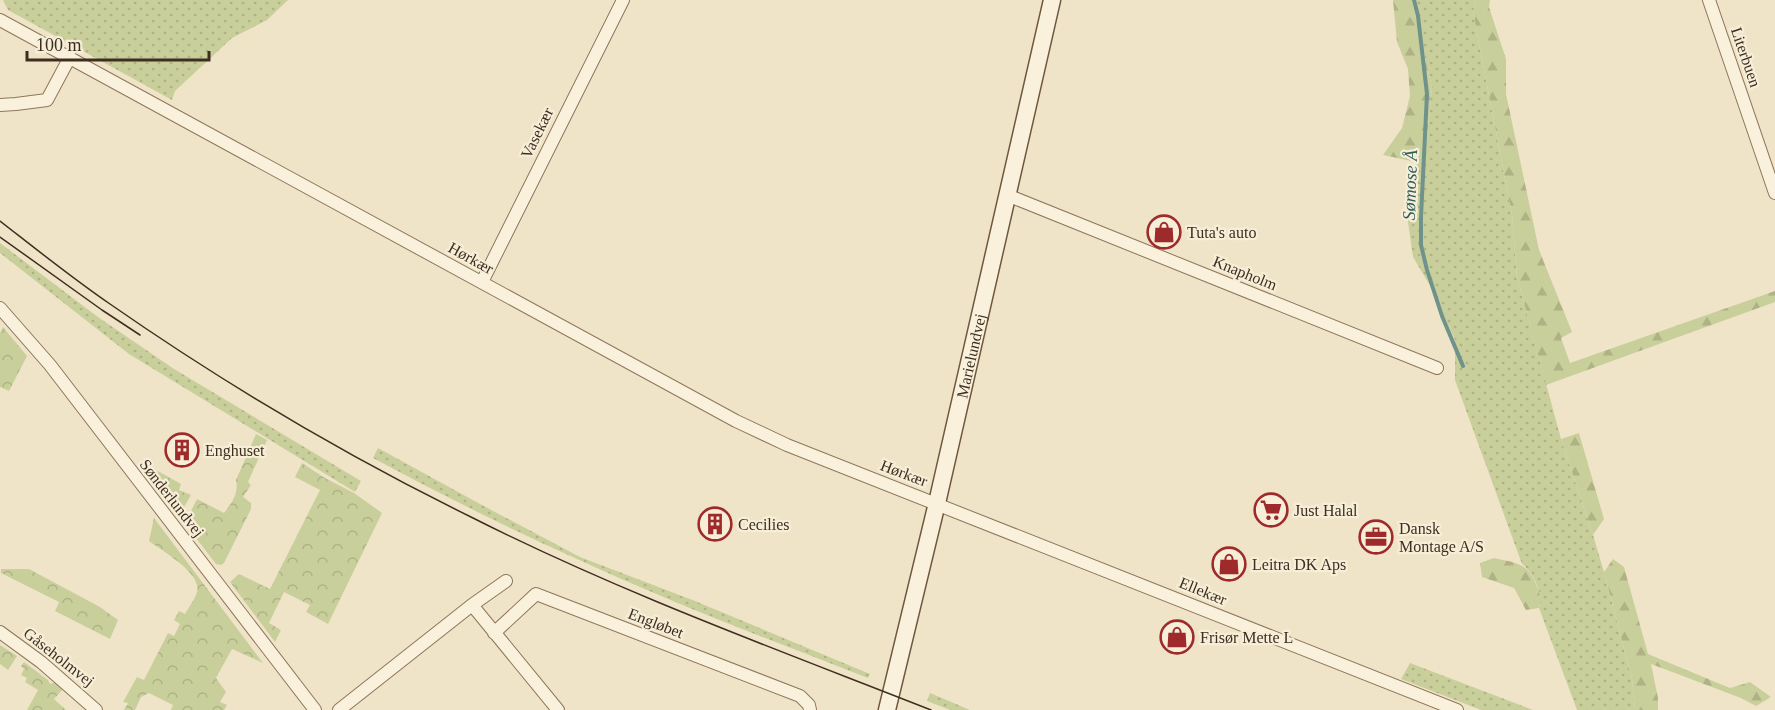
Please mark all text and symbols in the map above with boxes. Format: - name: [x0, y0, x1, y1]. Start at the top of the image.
- scale bar: [27, 24, 208, 62]
- street label: Literbuen: [1728, 25, 1764, 89]
- text: 100 m: [36, 35, 82, 55]
- street label: Vasekær: [517, 104, 557, 161]
- water label: Sømose Å: [1399, 148, 1421, 221]
- shop icon: Tuta's auto: [1146, 214, 1182, 250]
- place label: Tuta's auto: [1187, 224, 1256, 241]
- street label: Hørkær: [445, 239, 497, 278]
- street label: Knapholm: [1210, 252, 1280, 295]
- street label: Marielundvej: [953, 312, 990, 400]
- building icon: Enghuset: [164, 432, 200, 468]
- place label: Enghuset: [205, 442, 265, 460]
- street label: Sønderlundvej: [136, 456, 207, 541]
- street label: Hørkær: [878, 456, 930, 490]
- supermarket icon: Just Halal: [1253, 492, 1289, 528]
- place label: Just Halal: [1294, 502, 1358, 519]
- building icon: Cecilies: [697, 506, 733, 542]
- place label: Cecilies: [738, 516, 790, 533]
- office icon: Dansk Montage A/S: [1358, 519, 1394, 555]
- place label: Dansk Montage A/S: [1399, 520, 1484, 556]
- shop icon: Leitra DK Aps: [1211, 546, 1247, 582]
- place label: Leitra DK Aps: [1252, 556, 1346, 574]
- street label: Ellekær: [1177, 574, 1230, 608]
- street label: Engløbet: [626, 605, 687, 642]
- shop icon: Frisør Mette L: [1159, 619, 1195, 655]
- street label: Gåseholmvej: [20, 624, 97, 690]
- place label: Frisør Mette L: [1200, 629, 1293, 646]

